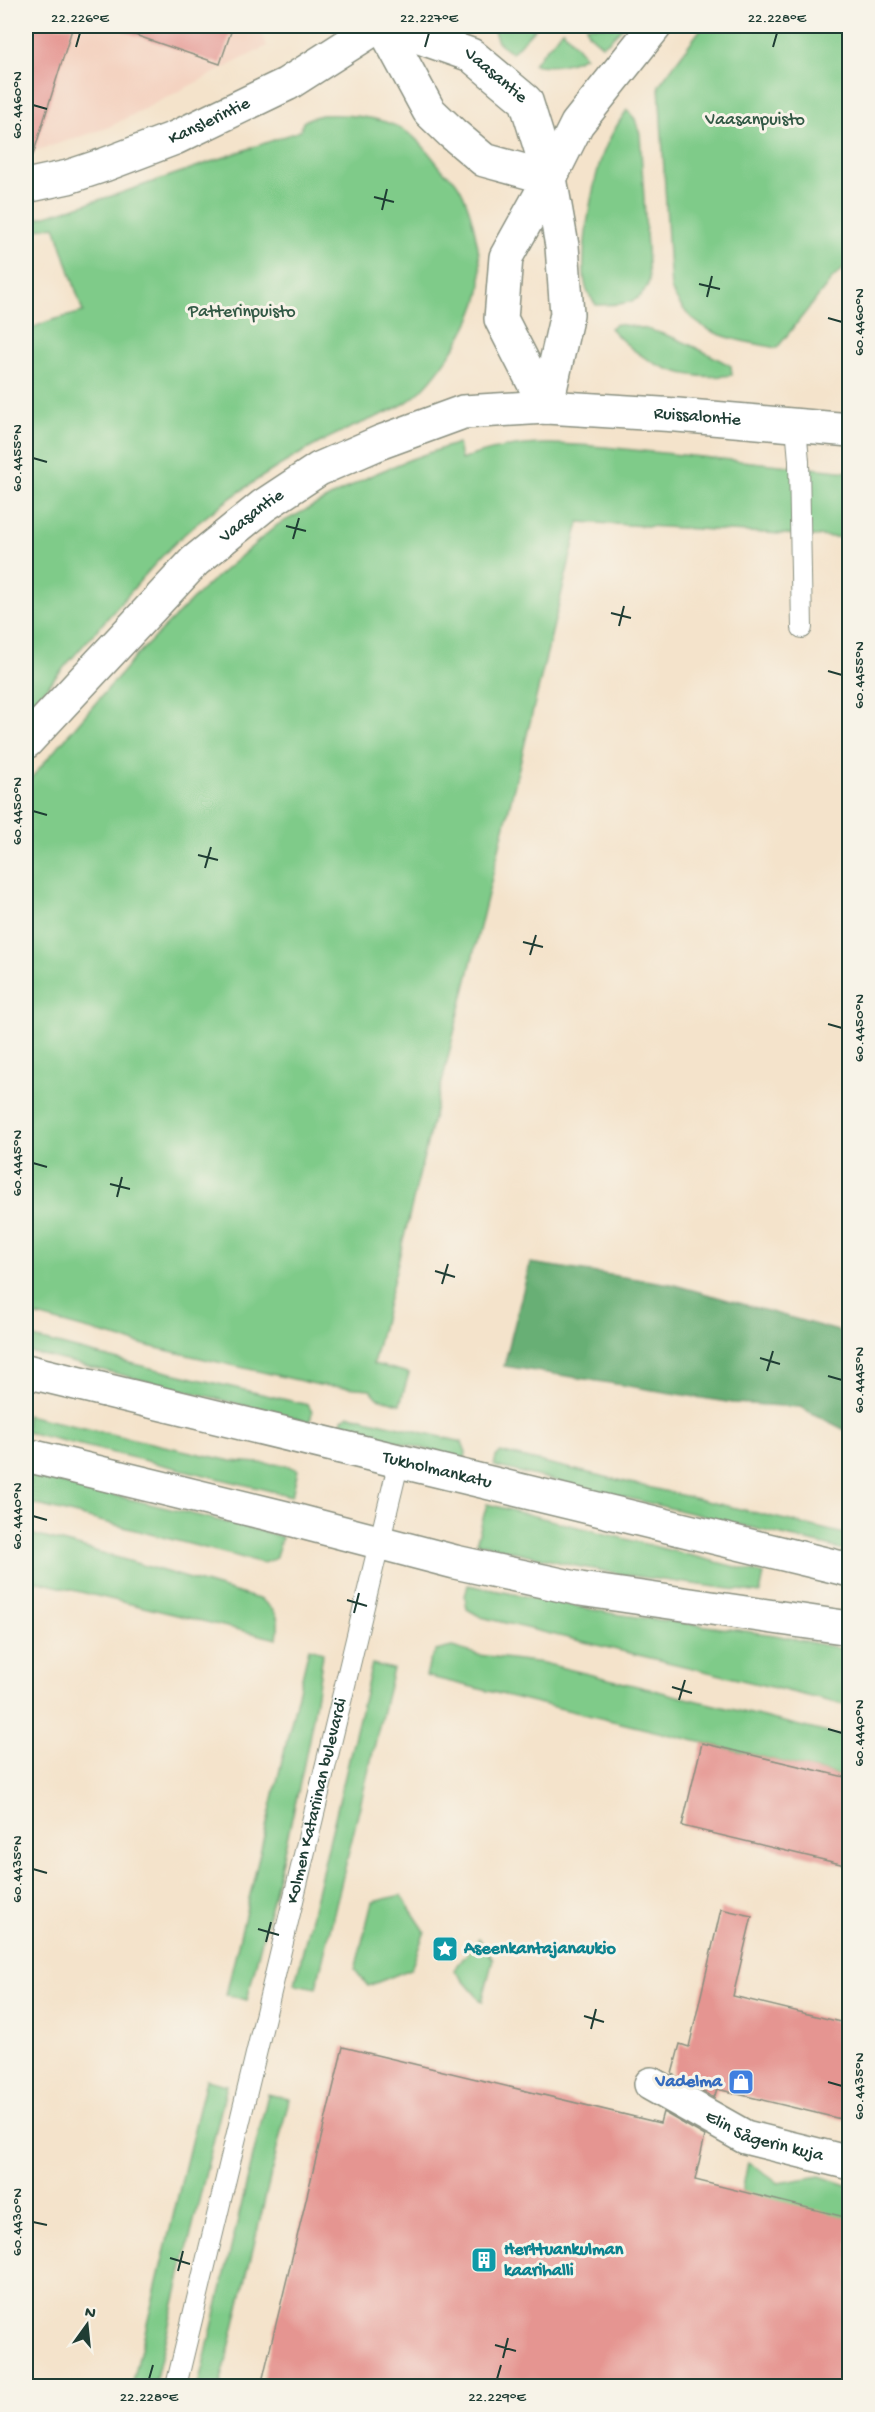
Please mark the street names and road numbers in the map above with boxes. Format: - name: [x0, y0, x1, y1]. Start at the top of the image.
- street label: Vaasantie: [461, 43, 532, 108]
- street label: Kanslerintie: [166, 93, 254, 150]
- street label: Ruissalontie: [653, 403, 743, 431]
- street label: Vaasantie: [214, 484, 288, 548]
- street label: Tukholmankatu: [380, 1447, 494, 1494]
- street label: Kolmen Katariinan bulevardi: [282, 1696, 352, 1906]
- street label: Elin Sågerin kuja: [701, 2106, 827, 2167]

